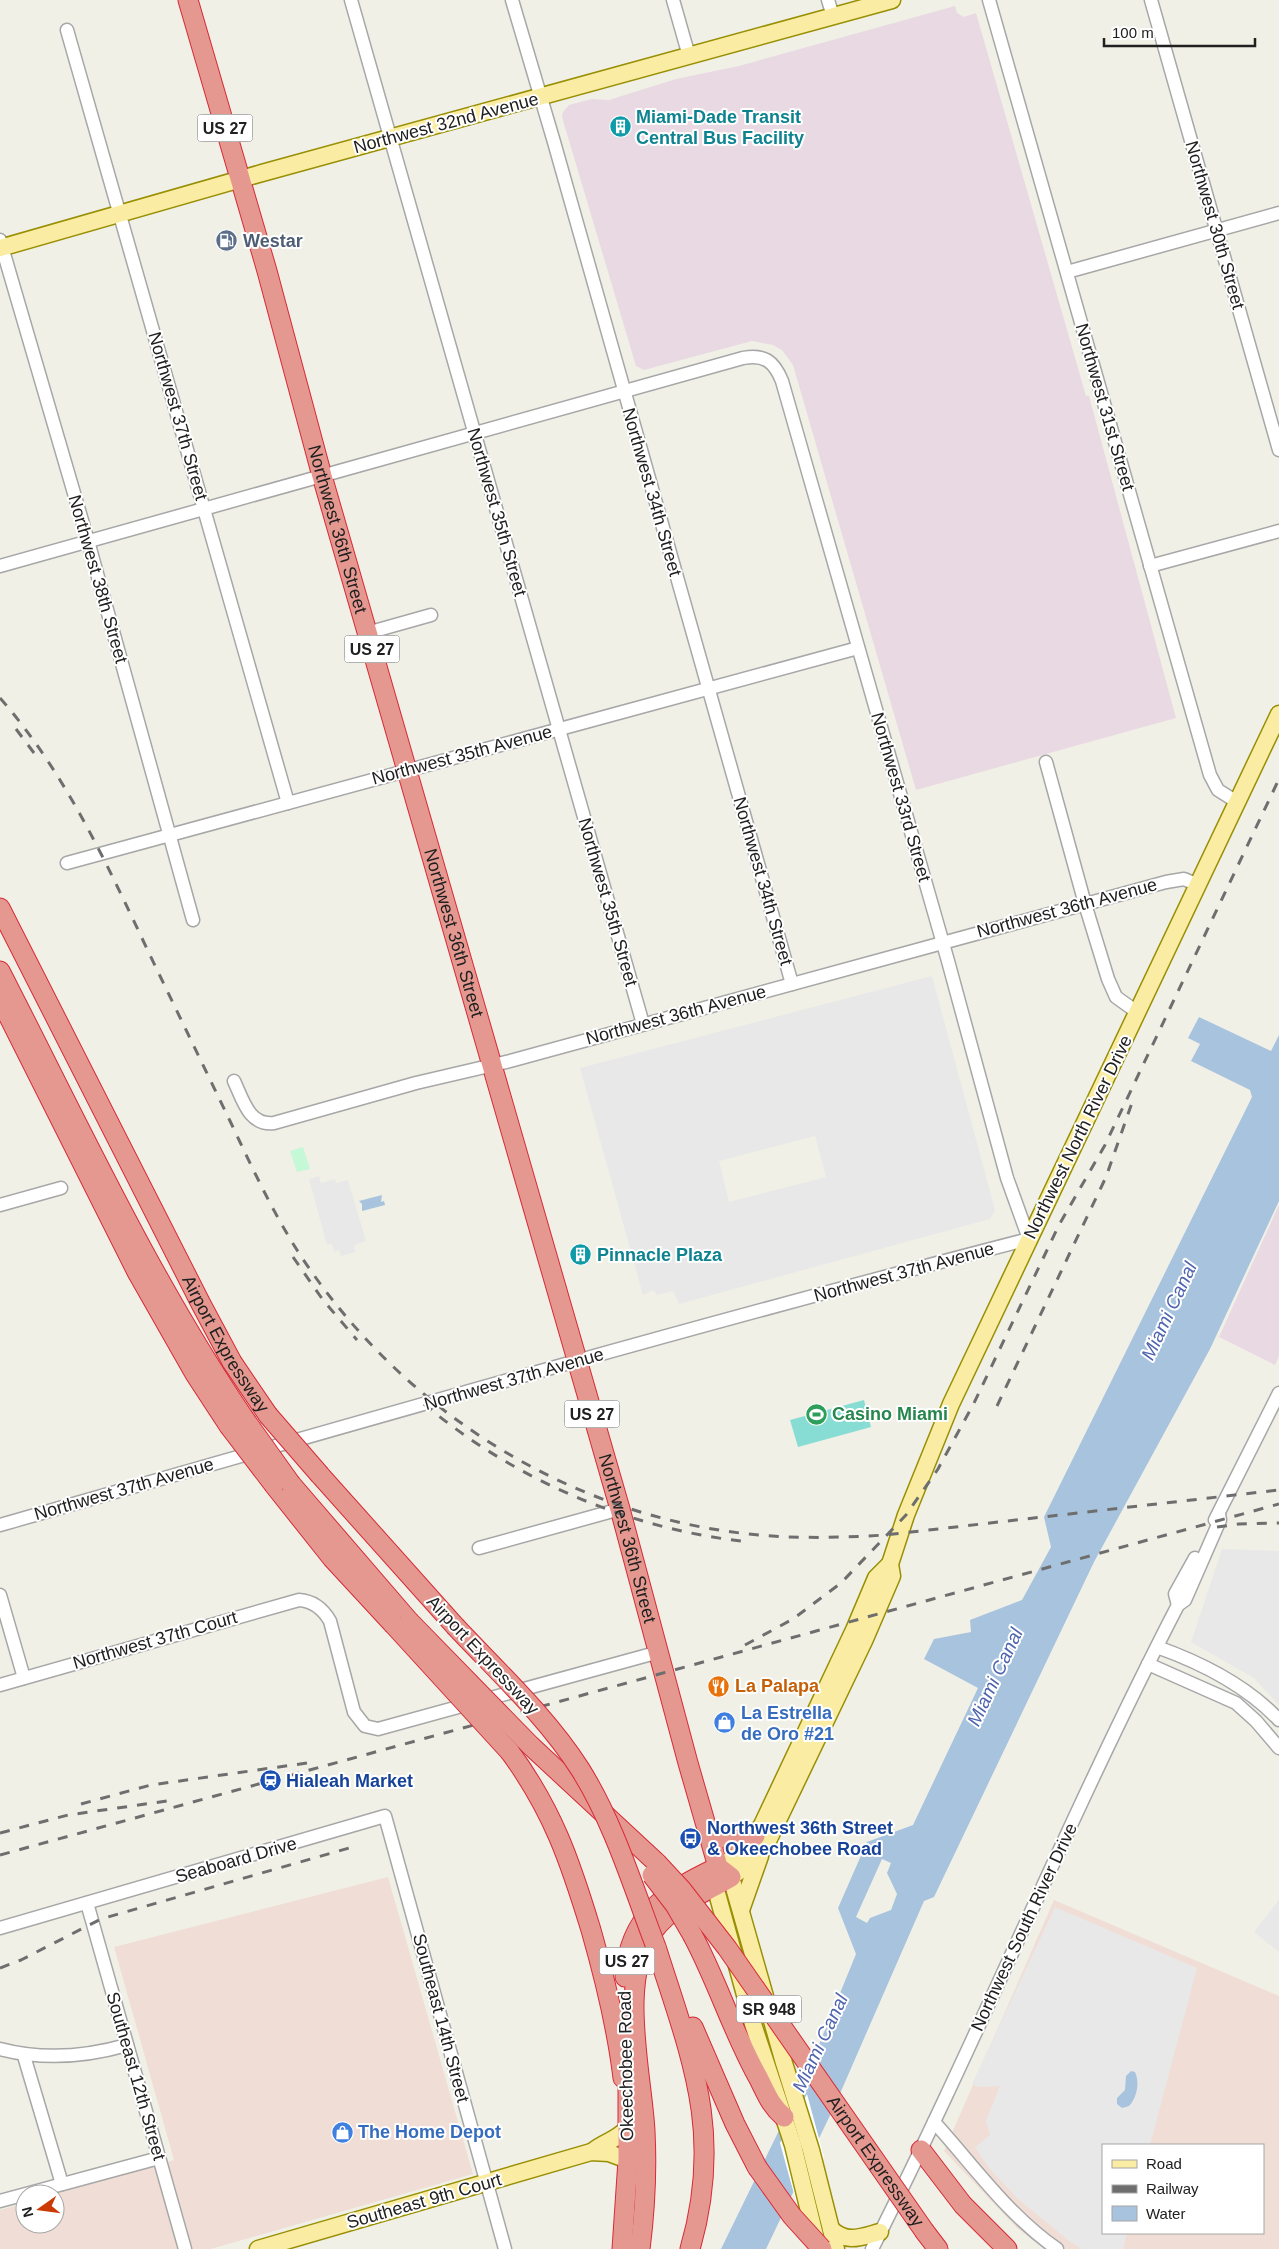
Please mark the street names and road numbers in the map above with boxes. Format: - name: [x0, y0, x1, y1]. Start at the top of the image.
- street label: Northwest 32nd Avenue: [351, 89, 541, 157]
- road number: US 27: [198, 115, 252, 142]
- street label: Northwest 30th Street: [1181, 139, 1249, 311]
- street label: Northwest 31st Street: [1072, 321, 1138, 493]
- street label: Northwest 37th Street: [144, 330, 212, 502]
- street label: Northwest 34th Street: [618, 406, 686, 578]
- street label: Northwest 35th Street: [463, 426, 531, 598]
- street label: Northwest 36th Street: [304, 443, 371, 616]
- street label: Northwest 38th Street: [64, 493, 132, 665]
- road number: US 27: [344, 636, 400, 662]
- street label: Northwest 33rd Street: [867, 710, 935, 884]
- street label: Northwest 35th Avenue: [370, 721, 554, 789]
- street label: Northwest 34th Street: [729, 795, 797, 967]
- street label: Northwest 35th Street: [574, 816, 642, 988]
- street label: Northwest 36th Street: [420, 846, 488, 1019]
- street label: Northwest 36th Avenue: [975, 874, 1159, 942]
- street label: Northwest 36th Avenue: [584, 981, 768, 1049]
- street label: Northwest North River Drive: [1020, 1032, 1136, 1242]
- street label: Northwest 37th Avenue: [812, 1238, 996, 1306]
- street label: Airport Expressway: [178, 1272, 273, 1416]
- street label: Northwest 37th Avenue: [422, 1344, 606, 1414]
- road number: US 27: [564, 1400, 620, 1428]
- street label: Northwest 36th Street: [595, 1452, 660, 1625]
- street label: Northwest 37th Avenue: [32, 1454, 216, 1524]
- street label: Airport Expressway: [423, 1591, 543, 1719]
- street label: Northwest 37th Court: [70, 1607, 240, 1673]
- street label: Northwest South River Drive: [967, 1820, 1081, 2034]
- street label: Seaboard Drive: [173, 1833, 299, 1887]
- street label: Southeast 14th Street: [409, 1931, 473, 2105]
- road number: US 27: [600, 1948, 654, 1974]
- street label: Southeast 12th Street: [102, 1990, 170, 2162]
- street label: Okeechobee Road: [615, 1991, 637, 2141]
- road number: SR 948: [736, 1996, 802, 2022]
- street label: Airport Expressway: [823, 2092, 928, 2230]
- street label: Southeast 9th Court: [344, 2169, 504, 2233]

